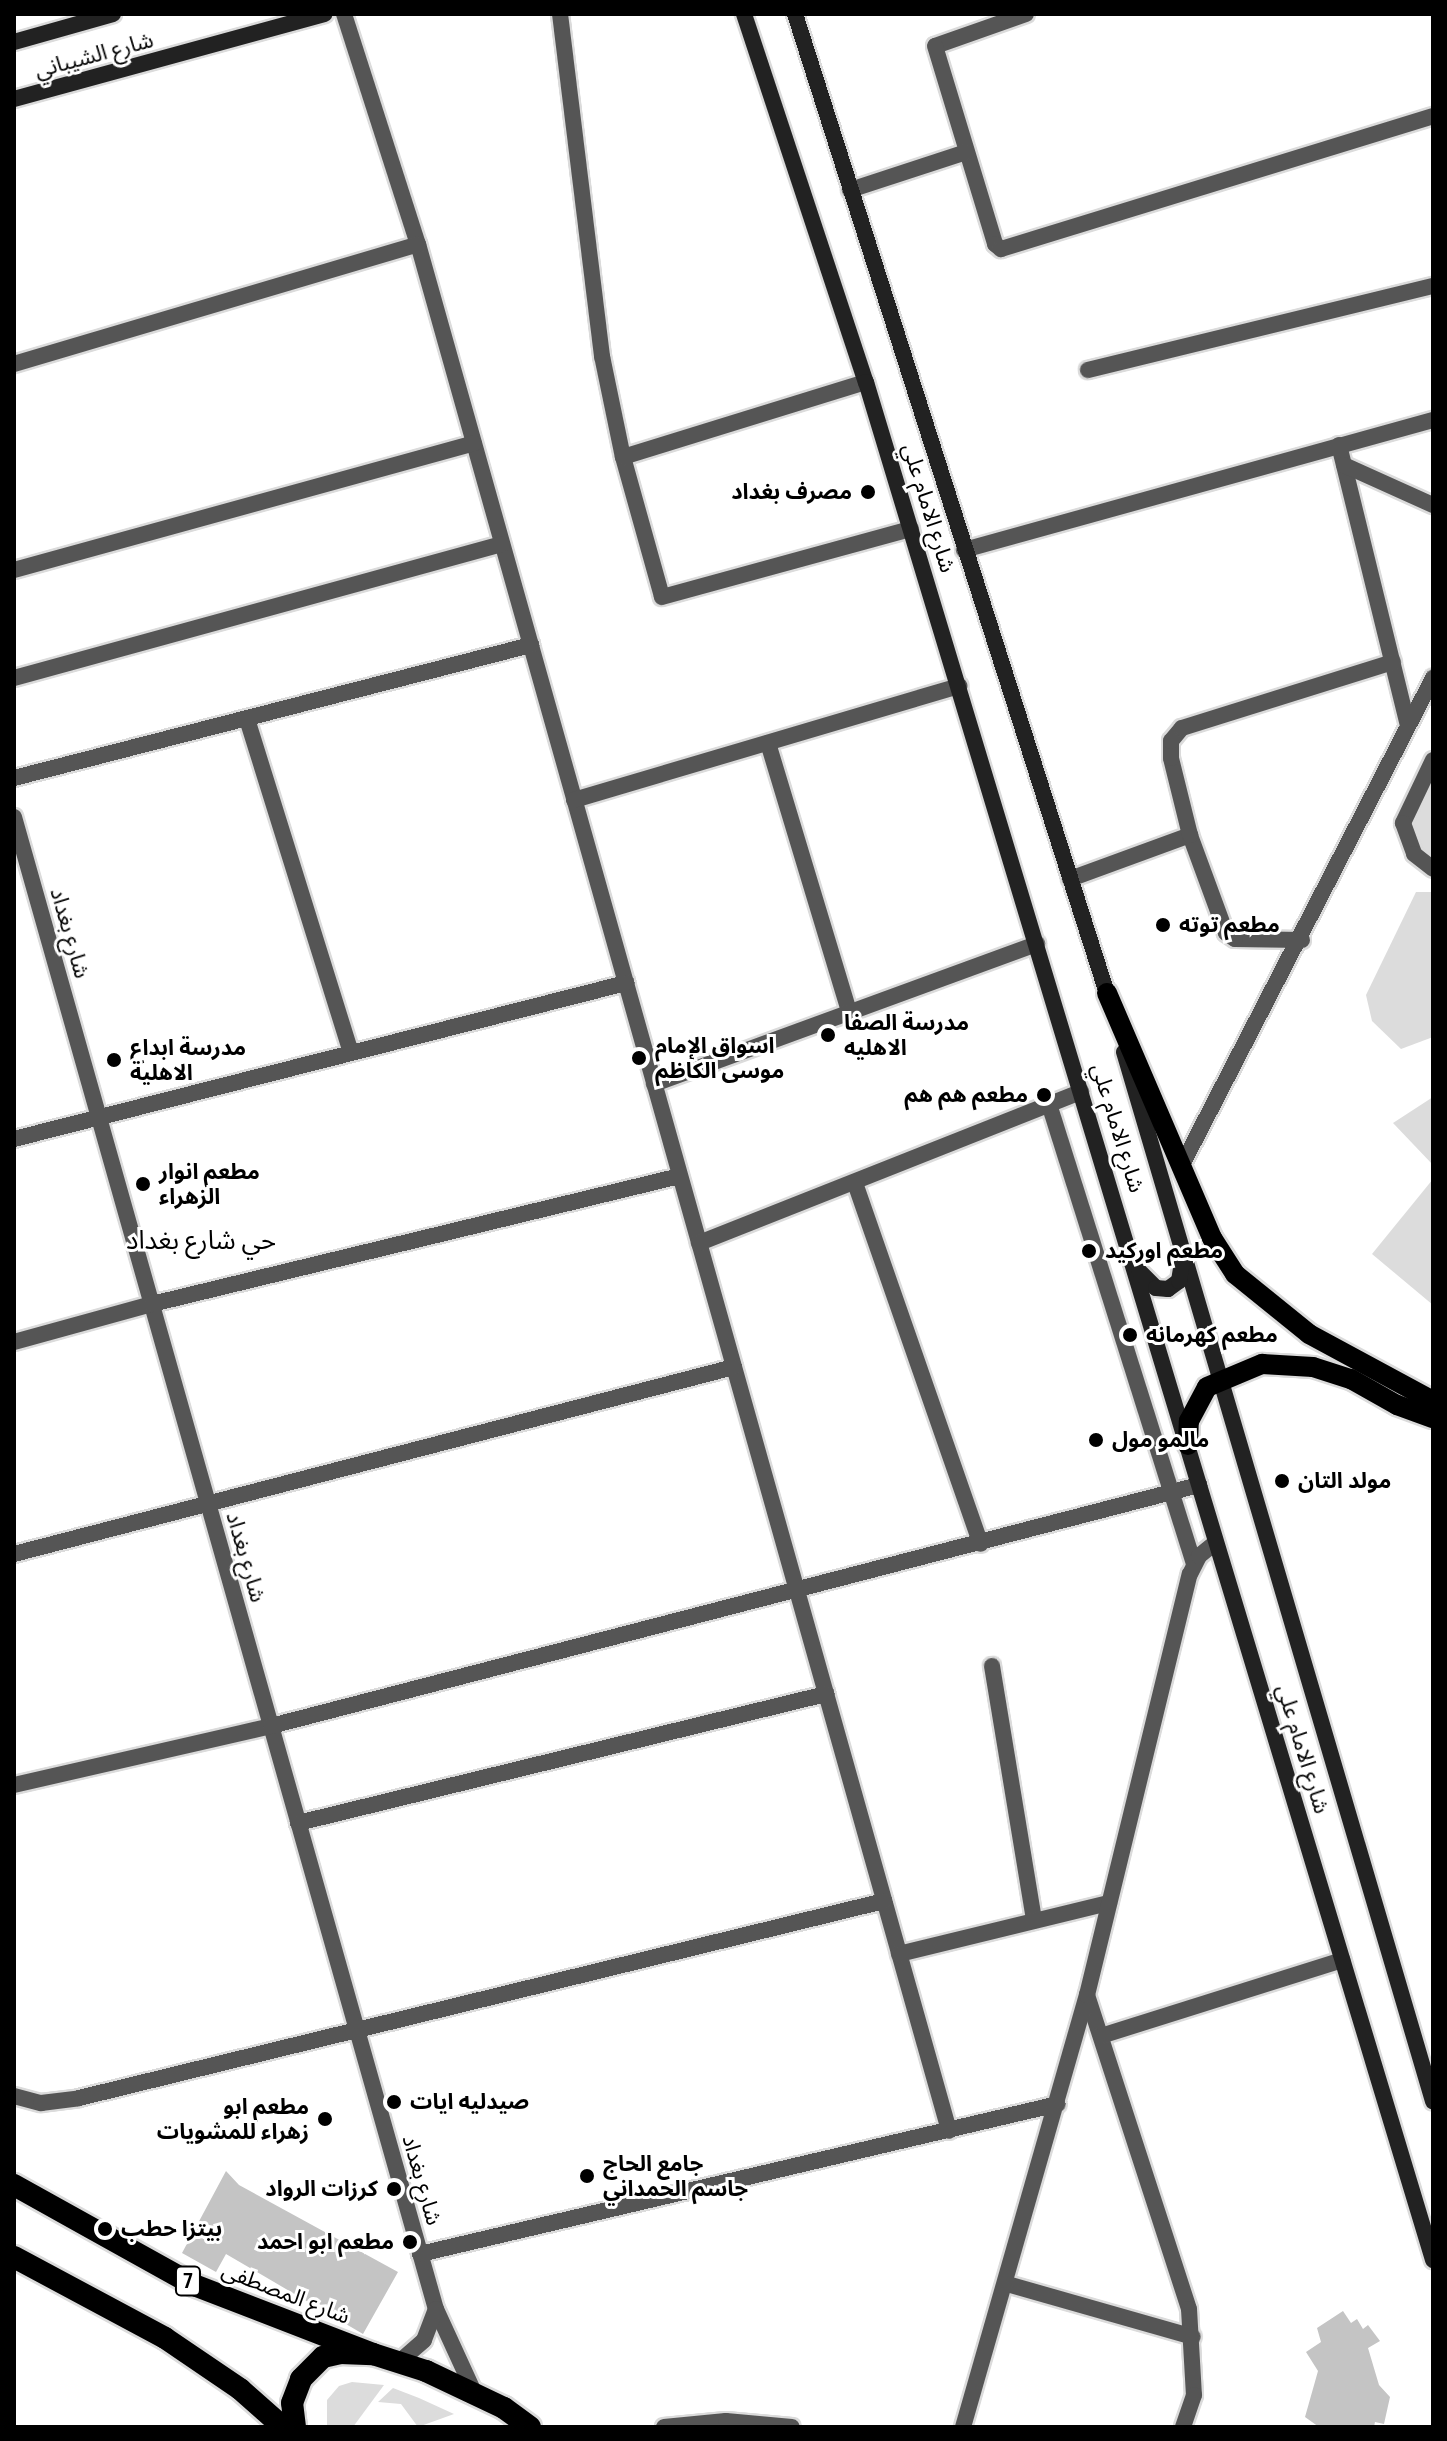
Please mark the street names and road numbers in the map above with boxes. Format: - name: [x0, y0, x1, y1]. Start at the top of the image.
- street label: شارع الشيباني: [32, 26, 156, 84]
- street label: شارع الامام علي: [897, 440, 961, 576]
- street label: شارع بغداد: [45, 885, 95, 981]
- street label: شارع الامام علي: [1086, 1060, 1150, 1196]
- street label: شارع بغداد: [221, 1509, 271, 1605]
- street label: شارع الامام علي: [1271, 1681, 1335, 1817]
- street label: شارع بغداد: [397, 2132, 447, 2228]
- street label: شارع المصطفى: [218, 2256, 354, 2330]
- road number: 7: [174, 2265, 202, 2297]

